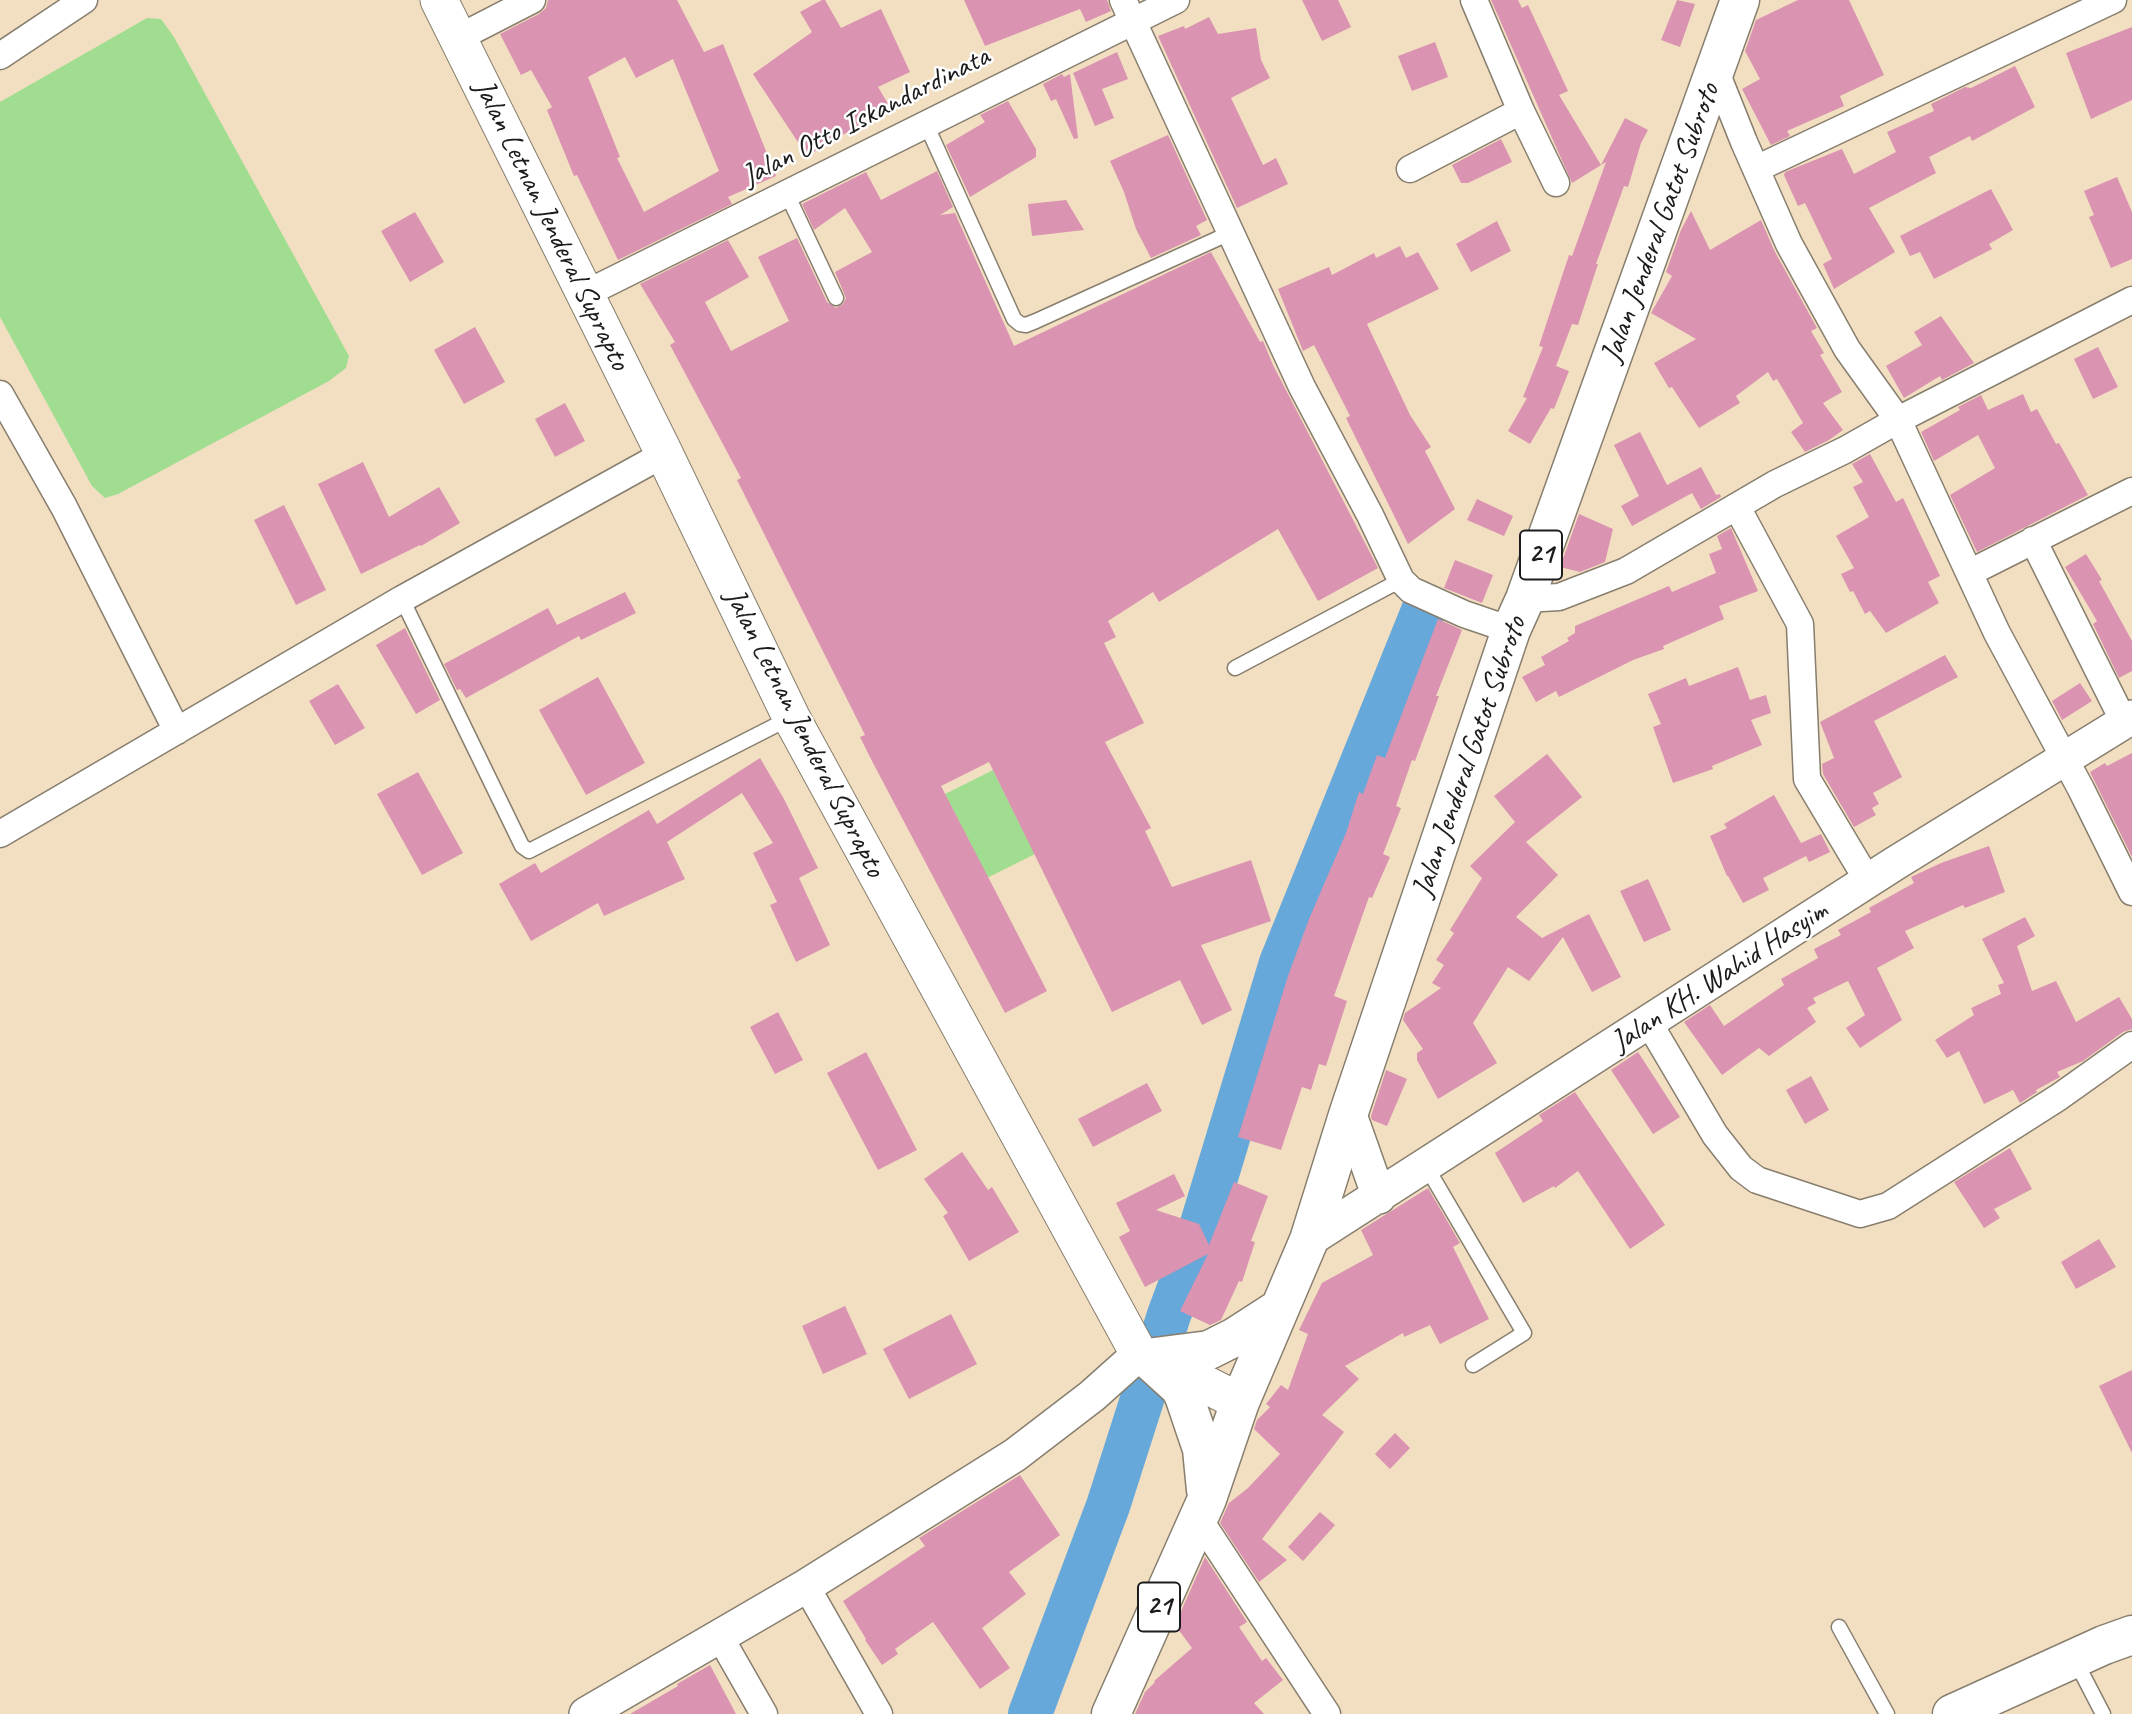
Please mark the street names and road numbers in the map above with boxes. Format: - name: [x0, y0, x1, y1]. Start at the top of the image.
- street label: Jalan Otto Iskandardinata: [736, 39, 996, 195]
- street label: Jalan Letnan Jenderal Suprapto: [465, 74, 637, 376]
- street label: Jalan Jenderal Gatot Subroto: [1594, 79, 1728, 367]
- road number: 21: [1520, 530, 1562, 580]
- street label: Jalan Letnan Jenderal Suprapto: [716, 583, 892, 883]
- street label: Jalan Jenderal Gatot Subroto: [1405, 612, 1535, 902]
- street label: Jalan KH. Wahid Hasyim: [1605, 894, 1835, 1060]
- road number: 21: [1138, 1582, 1180, 1632]

